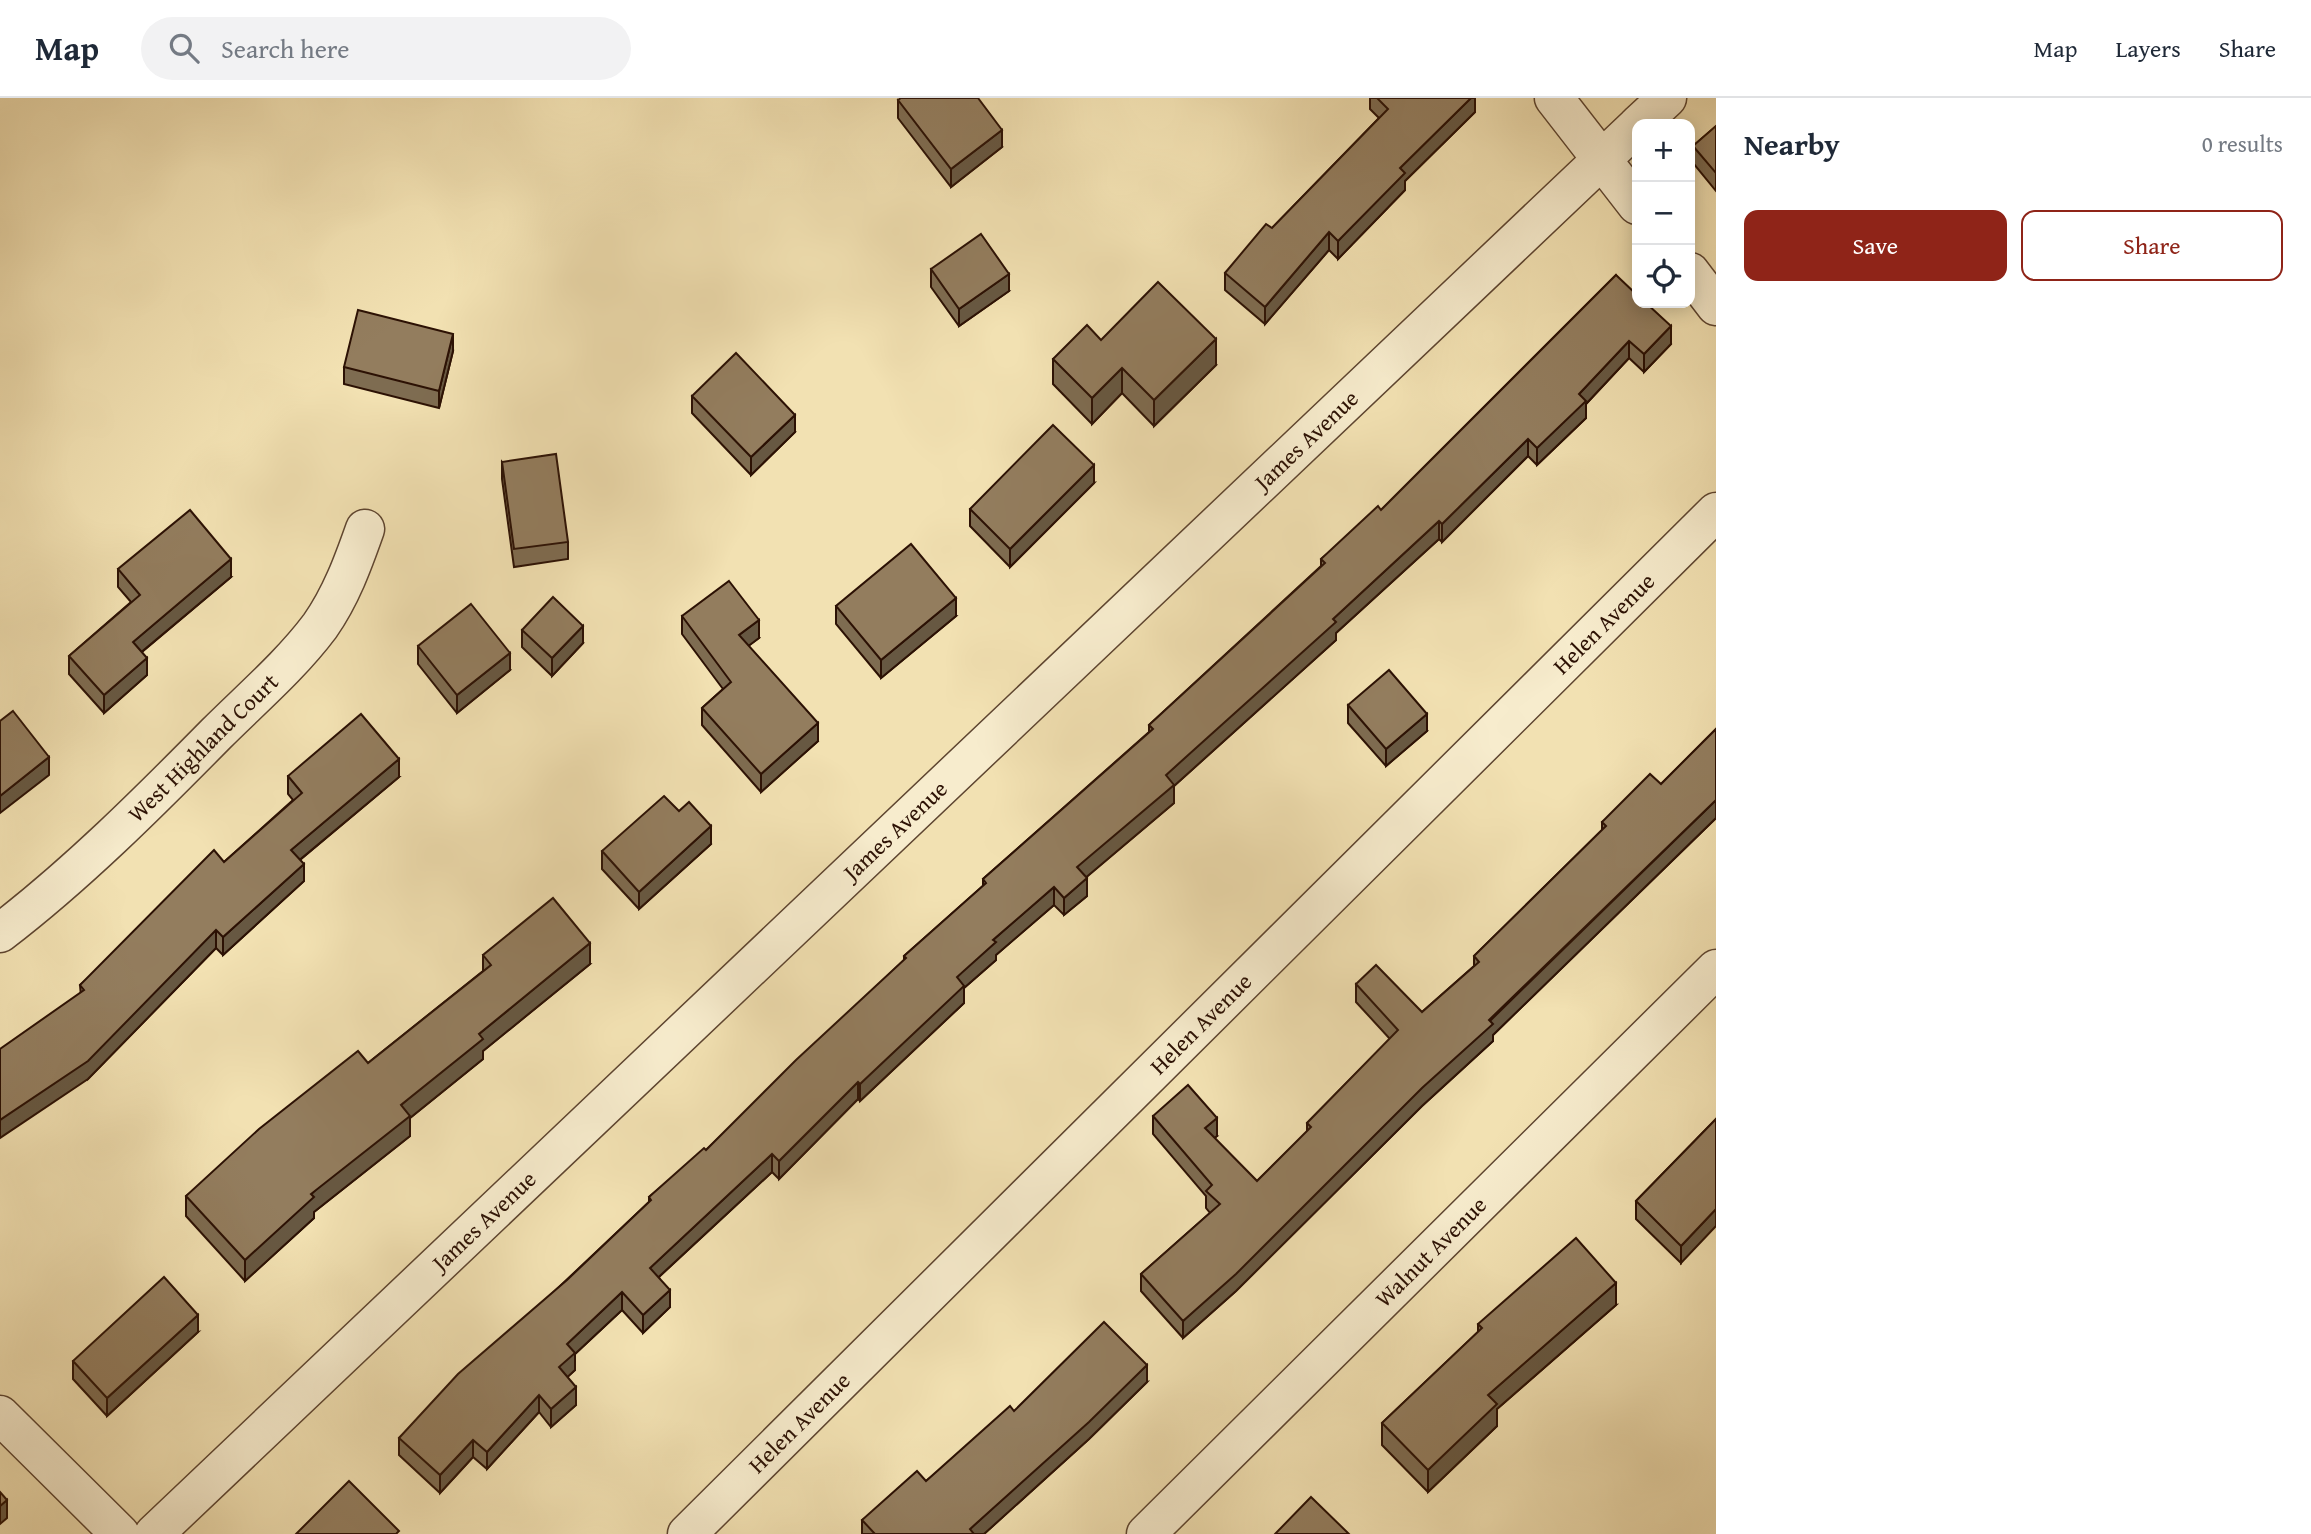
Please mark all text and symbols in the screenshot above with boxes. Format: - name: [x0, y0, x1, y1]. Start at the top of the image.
- search box: [141, 17, 631, 80]
- text: Map: [35, 24, 99, 72]
- icon: search: [165, 29, 203, 67]
- text: Search here: [221, 29, 349, 68]
- text: Map: [2034, 31, 2077, 66]
- text: Layers: [2115, 31, 2181, 66]
- text: Share: [2219, 31, 2276, 66]
- map controls: [1632, 119, 1695, 308]
- button: +: [1632, 119, 1695, 182]
- text: Nearby: [1744, 122, 1840, 166]
- text: 0 results: [2202, 127, 2283, 160]
- button: −: [1632, 182, 1695, 245]
- button: Save: [1744, 210, 2007, 281]
- button: Share: [2021, 210, 2283, 281]
- button: locate: [1632, 245, 1695, 308]
- street label: James Avenue: [1244, 382, 1365, 499]
- street label: Helen Avenue: [1545, 565, 1662, 681]
- street label: West Highland Court: [120, 666, 285, 829]
- street label: James Avenue: [833, 772, 954, 890]
- street label: Helen Avenue: [1142, 965, 1259, 1082]
- street label: James Avenue: [422, 1163, 543, 1280]
- street label: Walnut Avenue: [1367, 1188, 1494, 1314]
- street label: Helen Avenue: [740, 1364, 857, 1481]

